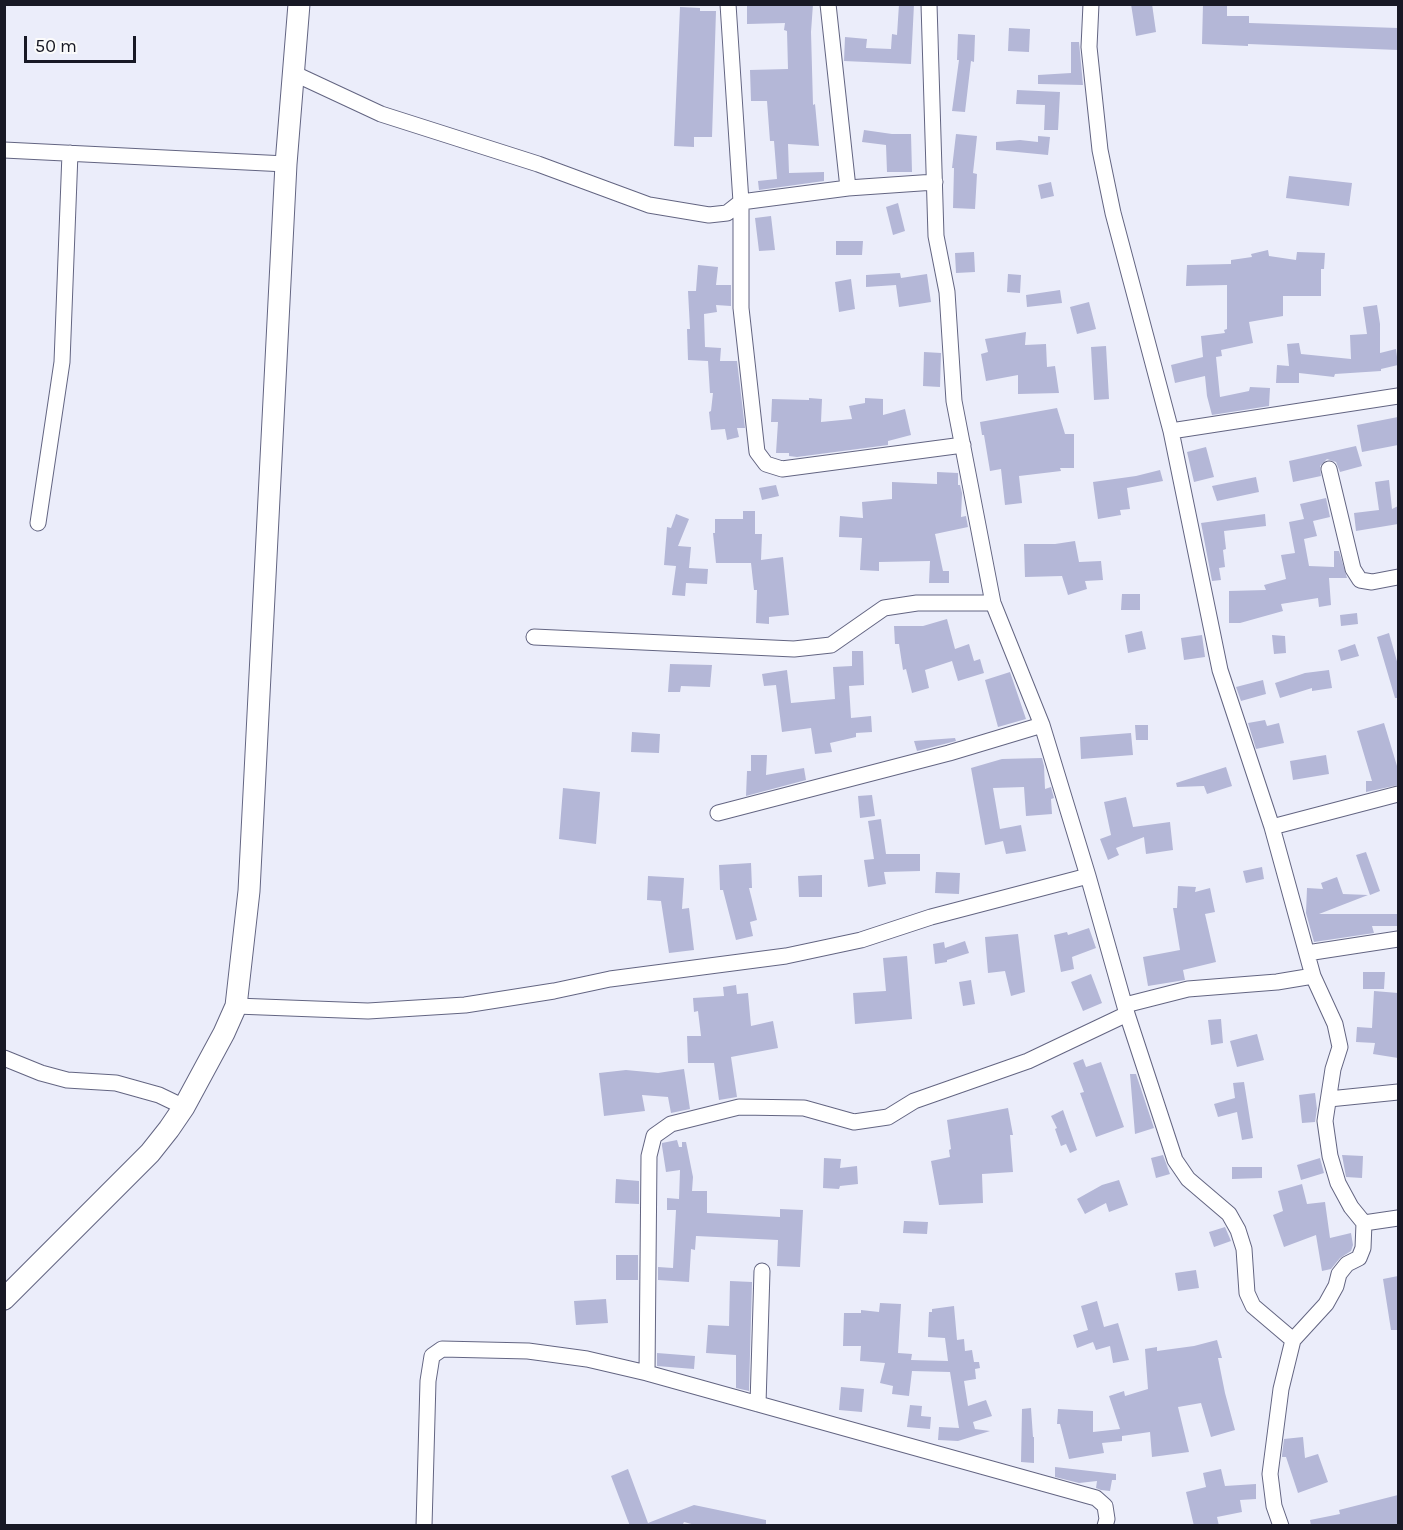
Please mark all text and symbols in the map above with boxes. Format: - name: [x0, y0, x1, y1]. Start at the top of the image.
- scale bar: [27, 24, 140, 62]
- text: 50 m: [35, 35, 77, 57]

